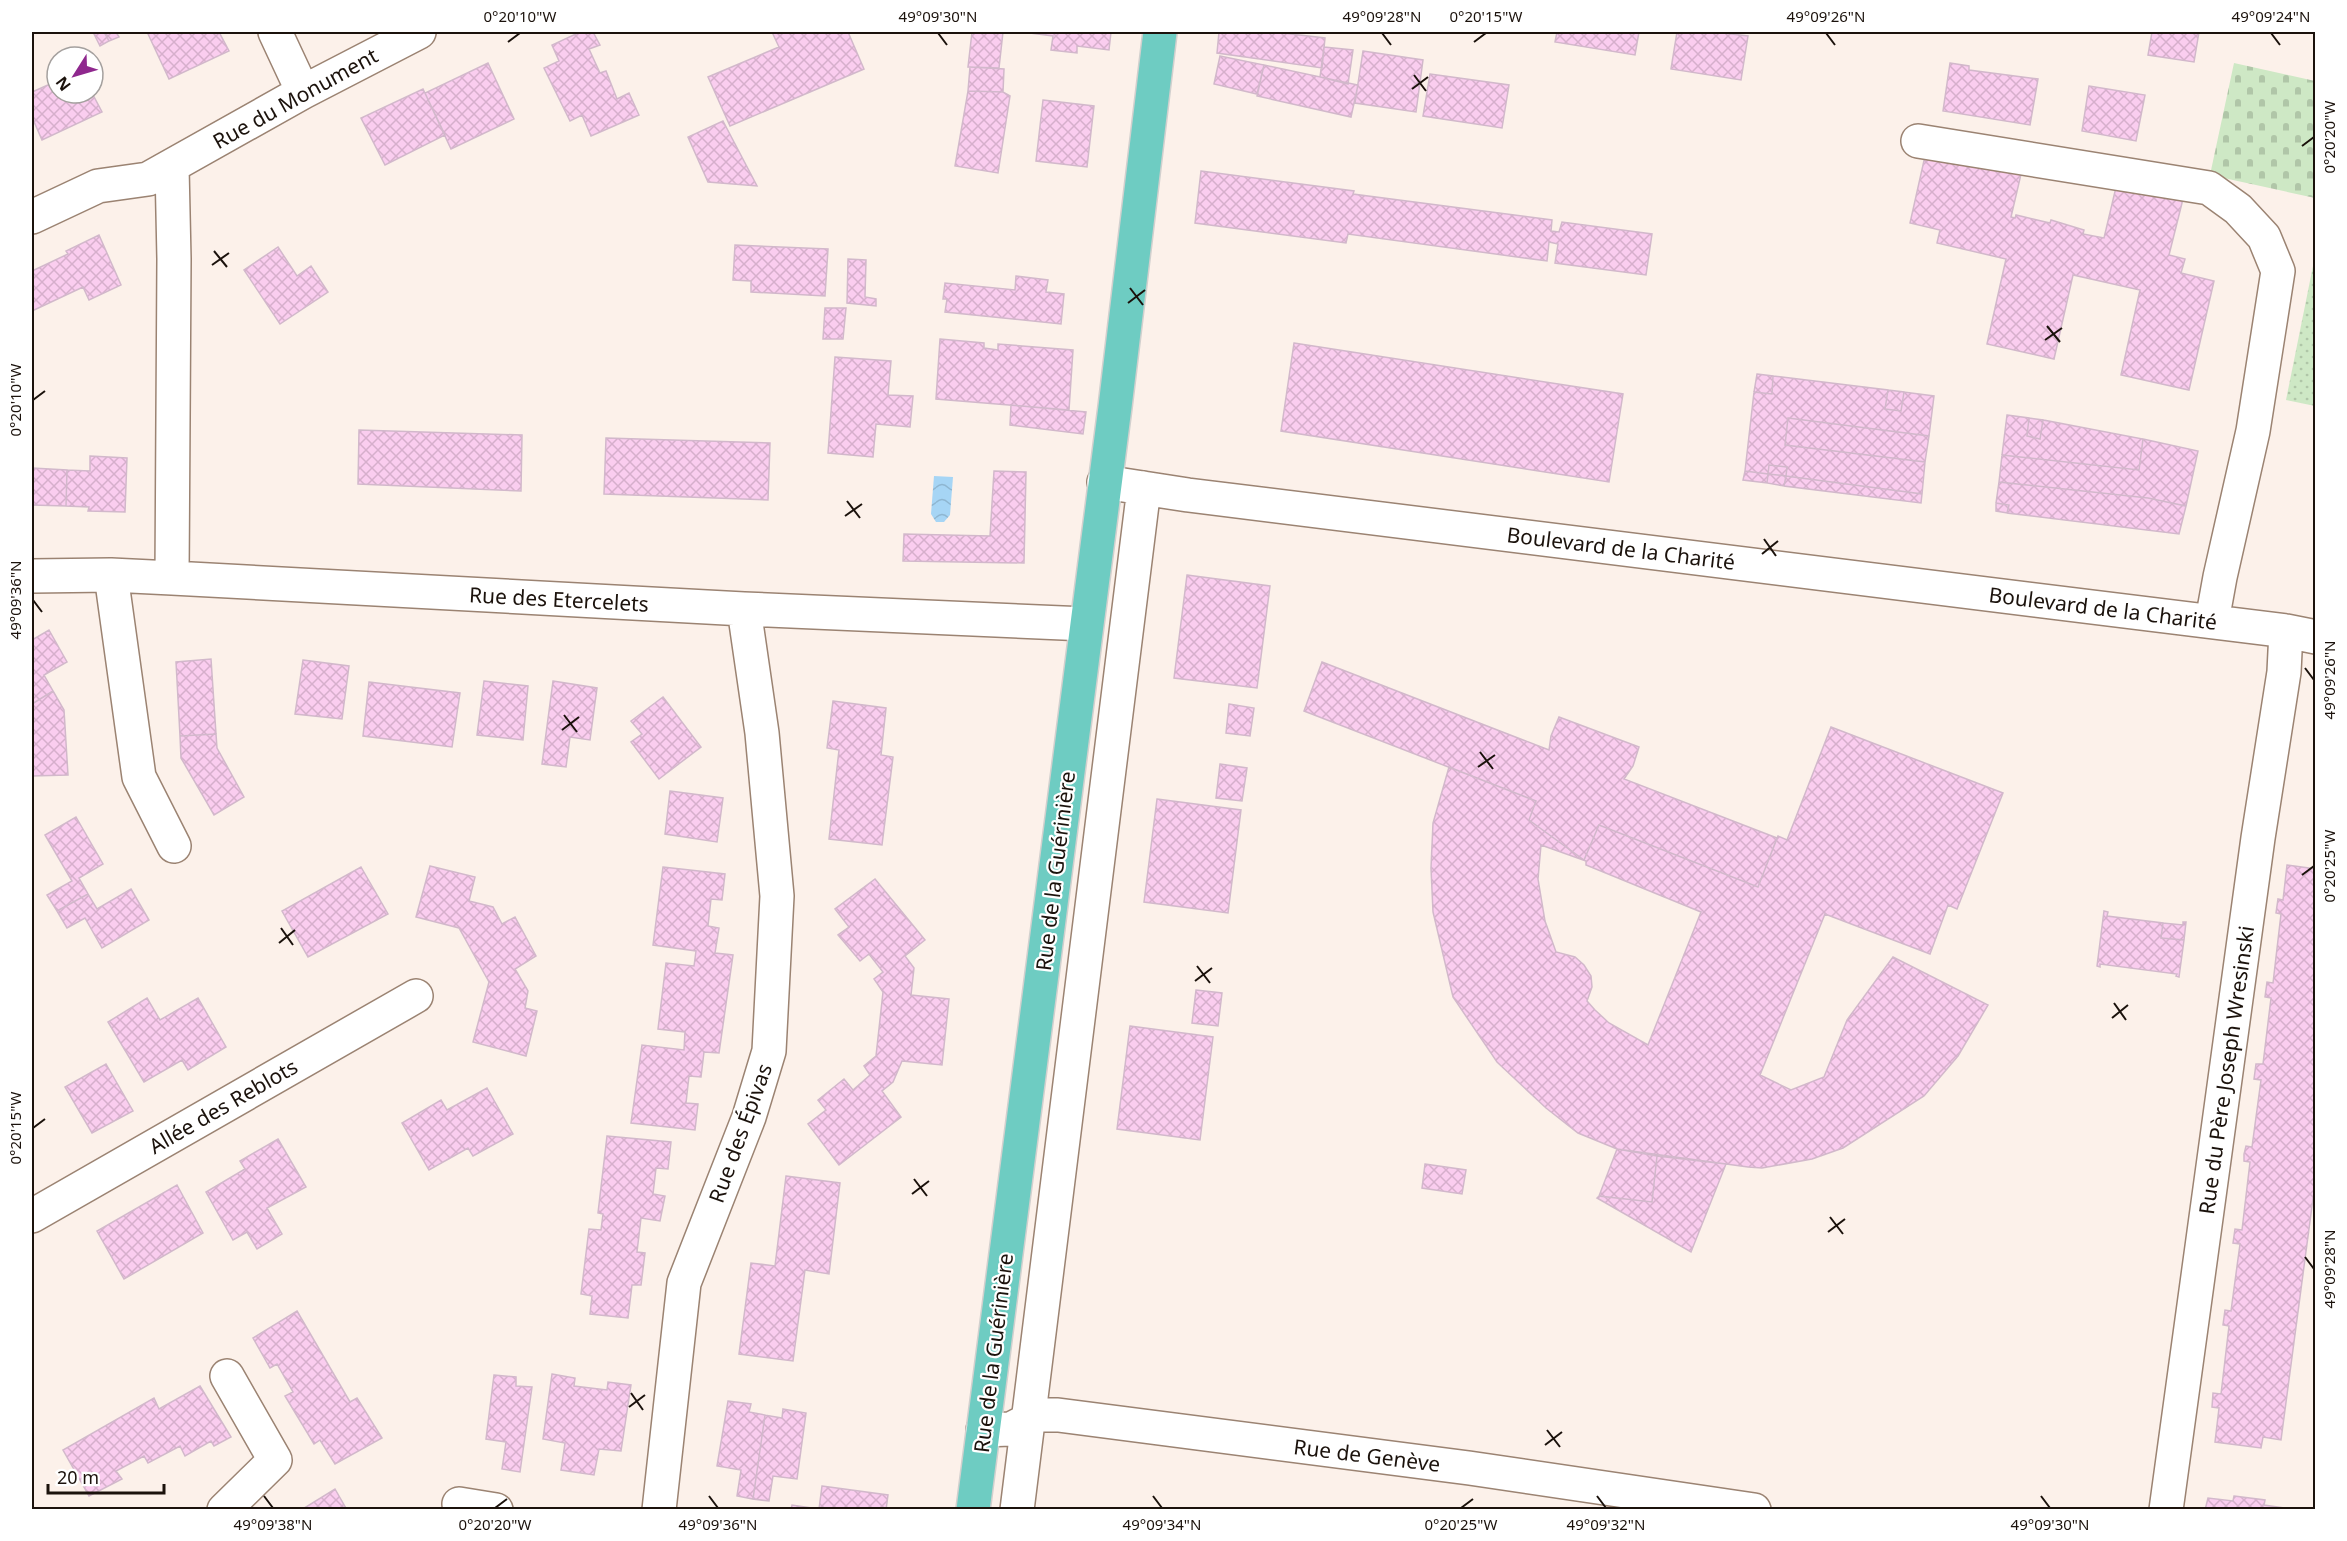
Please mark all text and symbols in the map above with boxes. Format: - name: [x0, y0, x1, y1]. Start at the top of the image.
- text: 0°20'10"W: [483, 6, 557, 26]
- text: 49°09'30"N: [899, 6, 977, 26]
- text: 49°09'28"N: [1343, 6, 1421, 26]
- text: 0°20'15"W: [1449, 6, 1523, 26]
- text: 49°09'26"N: [1787, 6, 1865, 26]
- text: 49°09'24"N: [2232, 6, 2310, 26]
- street label: Rue du Monument: [208, 41, 383, 155]
- north arrow: [45, 45, 105, 105]
- text: N: [50, 72, 76, 96]
- text: 0°20'20"W: [2319, 100, 2339, 174]
- text: 0°20'10"W: [5, 363, 25, 437]
- street label: Boulevard de la Charité: [1505, 520, 1737, 576]
- text: 49°09'36"N: [5, 561, 25, 639]
- street label: Rue des Etercelets: [468, 580, 650, 618]
- street label: Boulevard de la Charité: [1987, 580, 2219, 636]
- text: 49°09'26"N: [2319, 641, 2339, 719]
- street label: Rue de la Guérinière: [1029, 770, 1081, 972]
- text: 0°20'25"W: [2319, 829, 2339, 903]
- street label: Rue du Père Joseph Wresinski: [2192, 924, 2260, 1216]
- street label: Allée des Reblots: [144, 1052, 302, 1160]
- street label: Rue des Épivas: [702, 1060, 778, 1206]
- text: 0°20'15"W: [5, 1091, 25, 1165]
- text: 49°09'28"N: [2319, 1230, 2339, 1308]
- street label: Rue de la Guérinière: [967, 1252, 1019, 1454]
- street label: Rue de Genève: [1292, 1432, 1442, 1478]
- scale bar: [48, 1457, 164, 1495]
- text: 20 m: [57, 1465, 99, 1489]
- text: 49°09'38"N: [234, 1514, 312, 1534]
- text: 0°20'20"W: [458, 1514, 532, 1534]
- text: 49°09'36"N: [679, 1514, 757, 1534]
- text: 49°09'34"N: [1123, 1514, 1201, 1534]
- text: 0°20'25"W: [1424, 1514, 1498, 1534]
- text: 49°09'32"N: [1567, 1514, 1645, 1534]
- text: 49°09'30"N: [2011, 1514, 2089, 1534]

